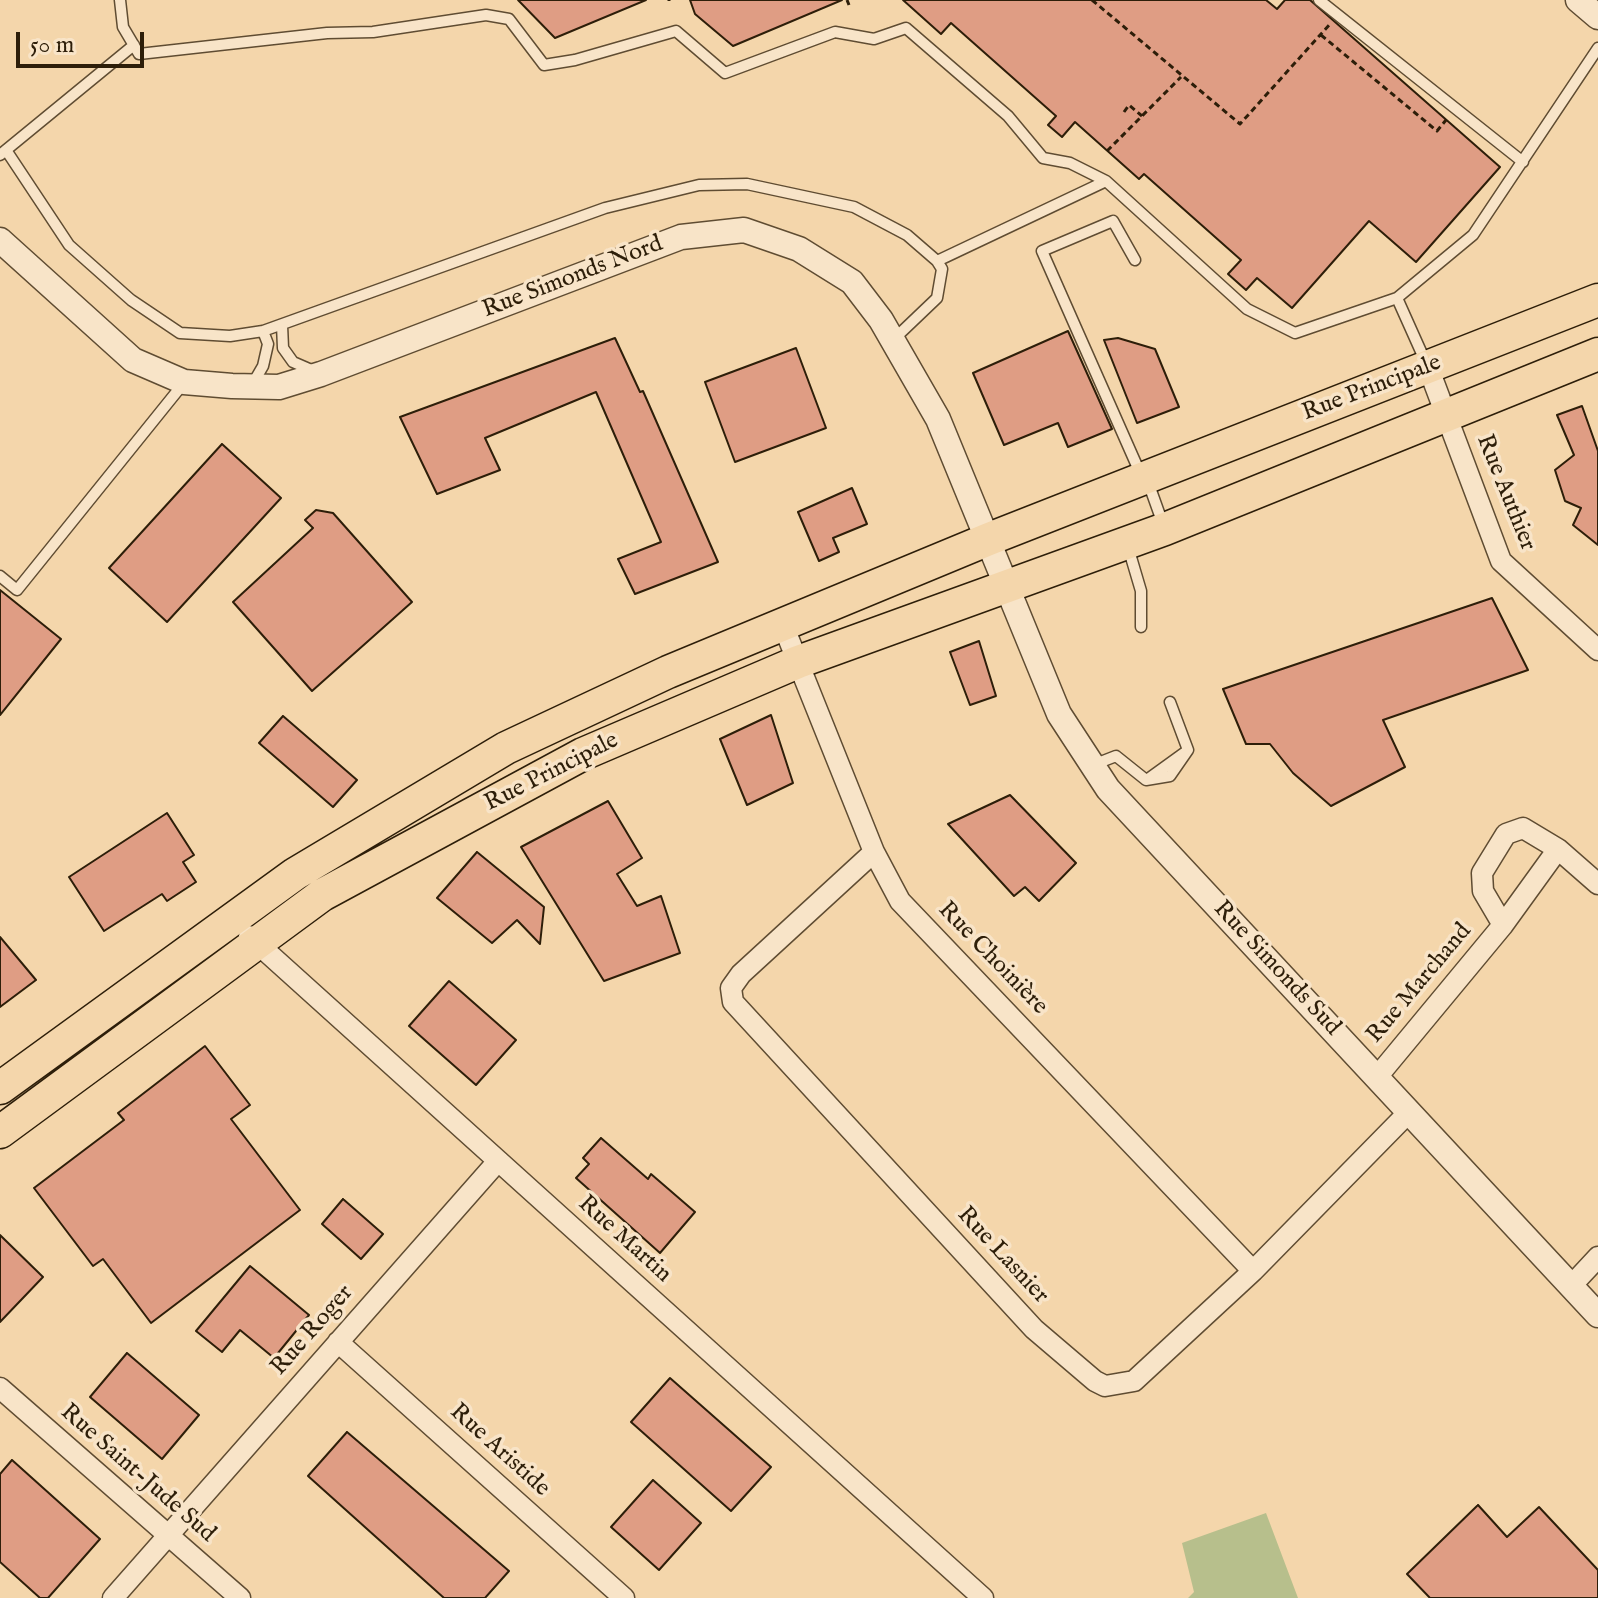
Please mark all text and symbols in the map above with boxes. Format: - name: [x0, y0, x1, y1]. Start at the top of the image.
- scale bar: [20, 16, 148, 66]
- text: 50 m: [30, 30, 74, 61]
- street label: Rue Simonds Nord: [479, 230, 667, 326]
- street label: Rue Principale: [1299, 349, 1445, 429]
- street label: Rue Authier: [1469, 431, 1541, 555]
- street label: Rue Principale: [480, 727, 624, 819]
- street label: Rue Simonds Sud: [1206, 896, 1346, 1042]
- street label: Rue Choinière: [931, 897, 1053, 1021]
- street label: Rue Marchand: [1362, 918, 1478, 1050]
- street label: Rue Martin: [571, 1190, 677, 1290]
- street label: Rue Lasnier: [950, 1202, 1054, 1310]
- street label: Rue Roger: [266, 1280, 360, 1382]
- street label: Rue Aristide: [443, 1398, 555, 1504]
- street label: Rue Saint-Jude Sud: [54, 1399, 220, 1549]

